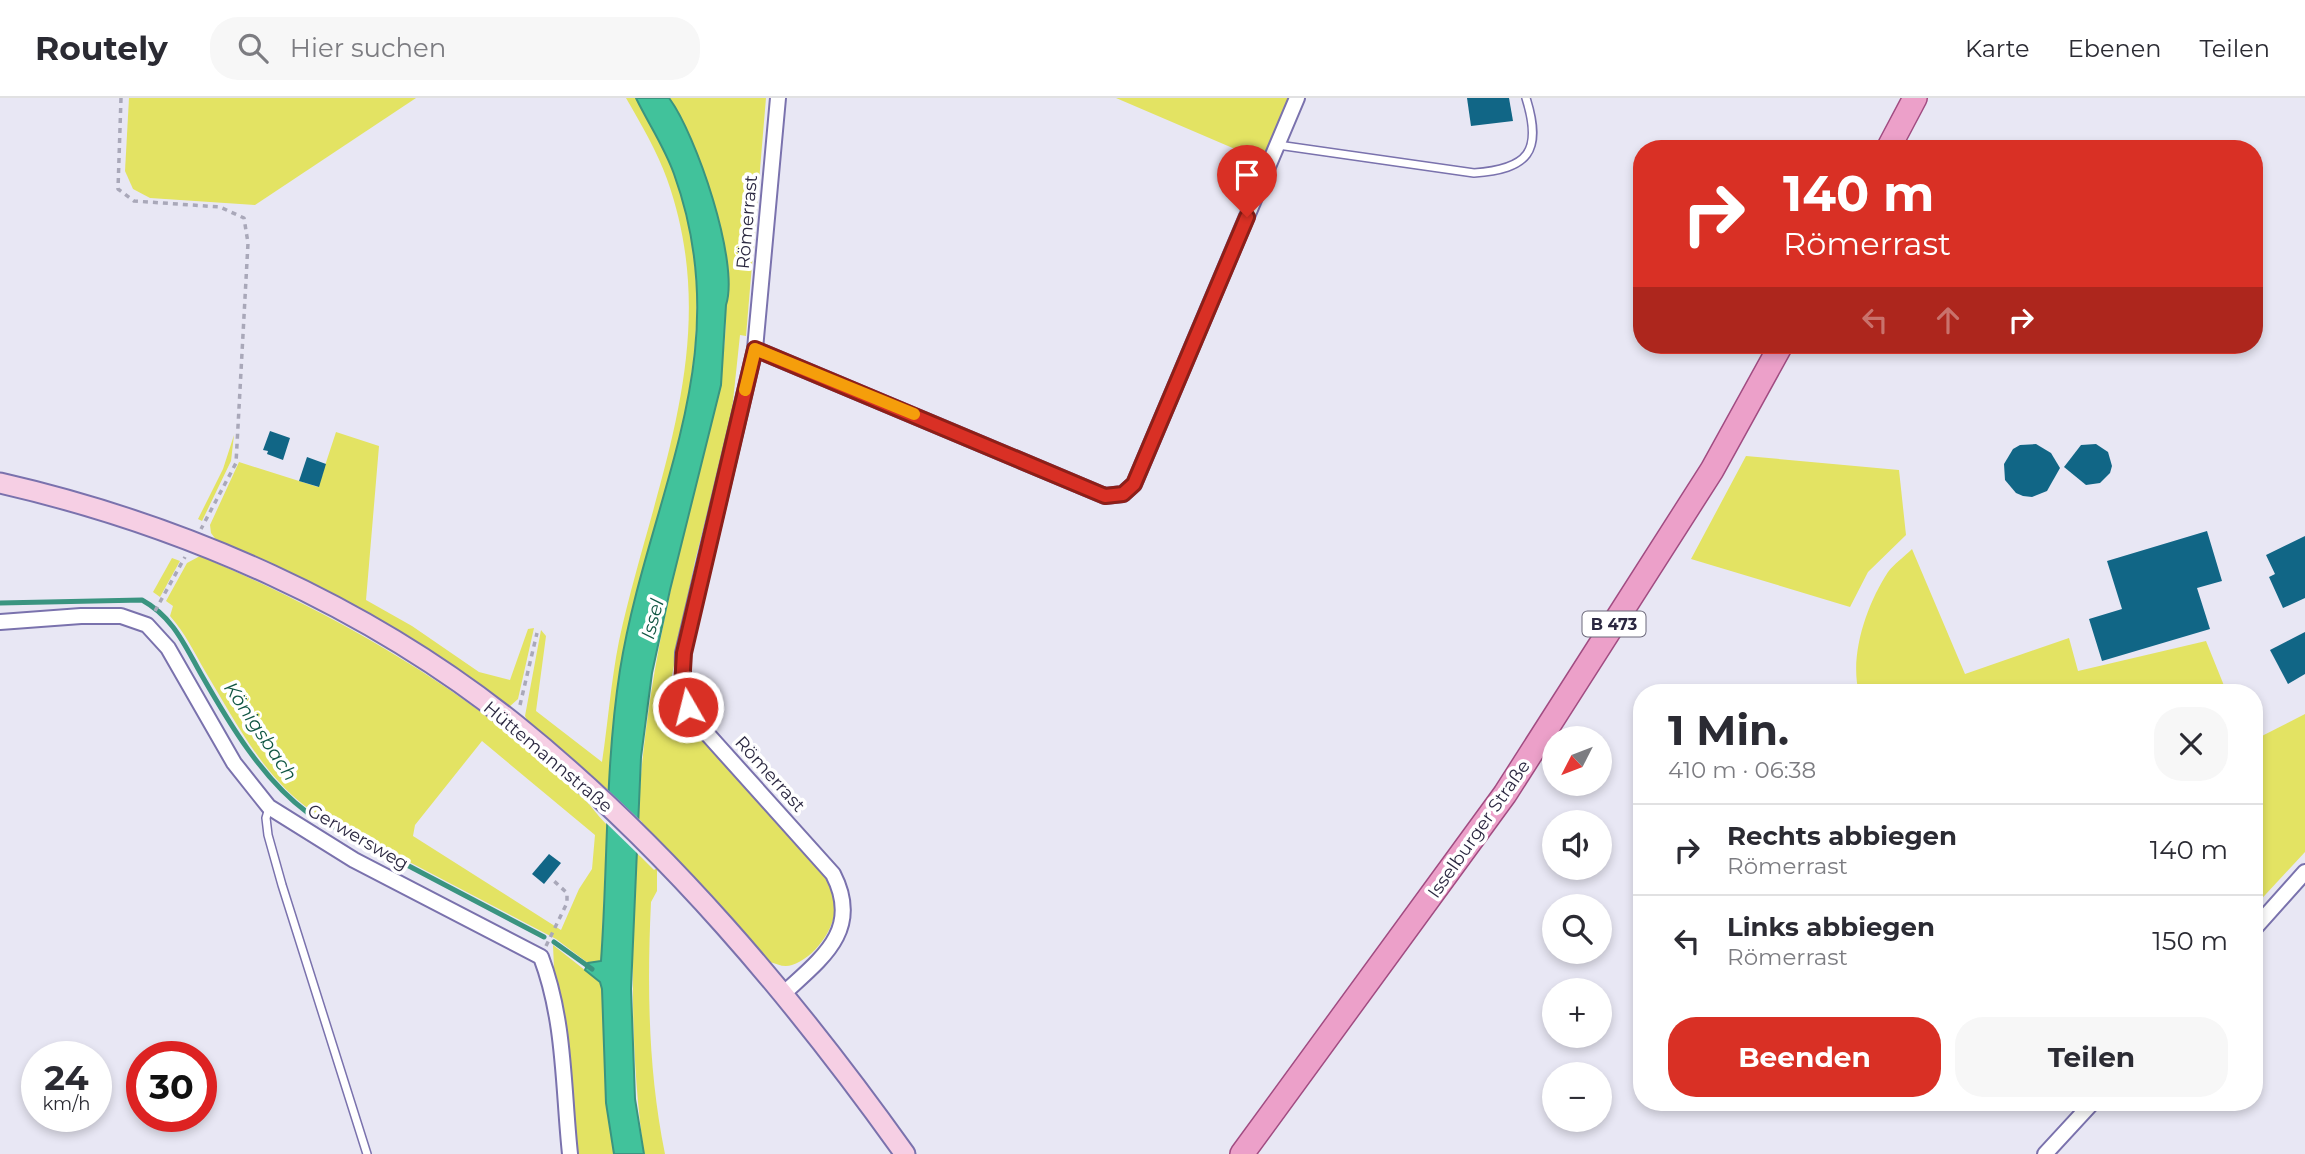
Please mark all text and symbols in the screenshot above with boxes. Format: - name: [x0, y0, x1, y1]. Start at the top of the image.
- search box: [210, 17, 700, 80]
- text: Routely: [35, 28, 168, 68]
- icon: search: [234, 29, 272, 67]
- text: Hier suchen: [290, 32, 446, 64]
- text: Karte: [1965, 34, 2030, 63]
- text: Ebenen: [2068, 34, 2161, 63]
- text: Teilen: [2199, 34, 2270, 63]
- pin: [1217, 145, 1277, 217]
- icon: arrive: [1228, 156, 1266, 194]
- text: 140 m: [1783, 164, 1935, 223]
- icon: right: [1668, 168, 1759, 259]
- street label: Römerrast: [732, 174, 762, 270]
- text: Römerrast: [1783, 224, 1951, 263]
- icon: left: [1856, 301, 1894, 339]
- icon: ahead: [1929, 301, 1967, 339]
- icon: right: [2002, 301, 2040, 339]
- water label: Issel: [636, 596, 669, 642]
- road number: B 473: [1582, 611, 1646, 636]
- position arrow: [651, 670, 725, 744]
- water label: Königsbach: [219, 677, 302, 785]
- street label: Hüttemannstraße: [479, 697, 617, 818]
- text: 1 Min.: [1668, 704, 1789, 756]
- button: close: [2154, 707, 2228, 781]
- north arrow: [1542, 726, 1612, 796]
- map controls: [1542, 726, 1612, 1132]
- street label: Römerrast: [730, 732, 810, 816]
- street label: Isselburger Straße: [1423, 756, 1535, 902]
- text: 410 m · 06:38: [1668, 756, 1816, 784]
- street label: Gerwersweg: [303, 799, 413, 875]
- button: sound: [1542, 810, 1612, 880]
- text: Rechts abbiegen: [1727, 820, 1957, 852]
- icon: right: [1668, 831, 1706, 869]
- text: 140 m: [2150, 834, 2228, 866]
- text: Römerrast: [1727, 852, 1848, 880]
- button: search: [1542, 894, 1612, 964]
- text: Links abbiegen: [1727, 911, 1935, 943]
- icon: left: [1668, 922, 1706, 960]
- text: 150 m: [2152, 925, 2228, 957]
- text: Römerrast: [1727, 943, 1848, 971]
- button: +: [1542, 978, 1612, 1048]
- button: Beenden: [1668, 1017, 1941, 1097]
- button: Teilen: [1955, 1017, 2228, 1097]
- speed limit sign: 30: [126, 1041, 217, 1132]
- text: 24: [44, 1056, 89, 1099]
- button: −: [1542, 1062, 1612, 1132]
- text: km/h: [42, 1093, 91, 1115]

